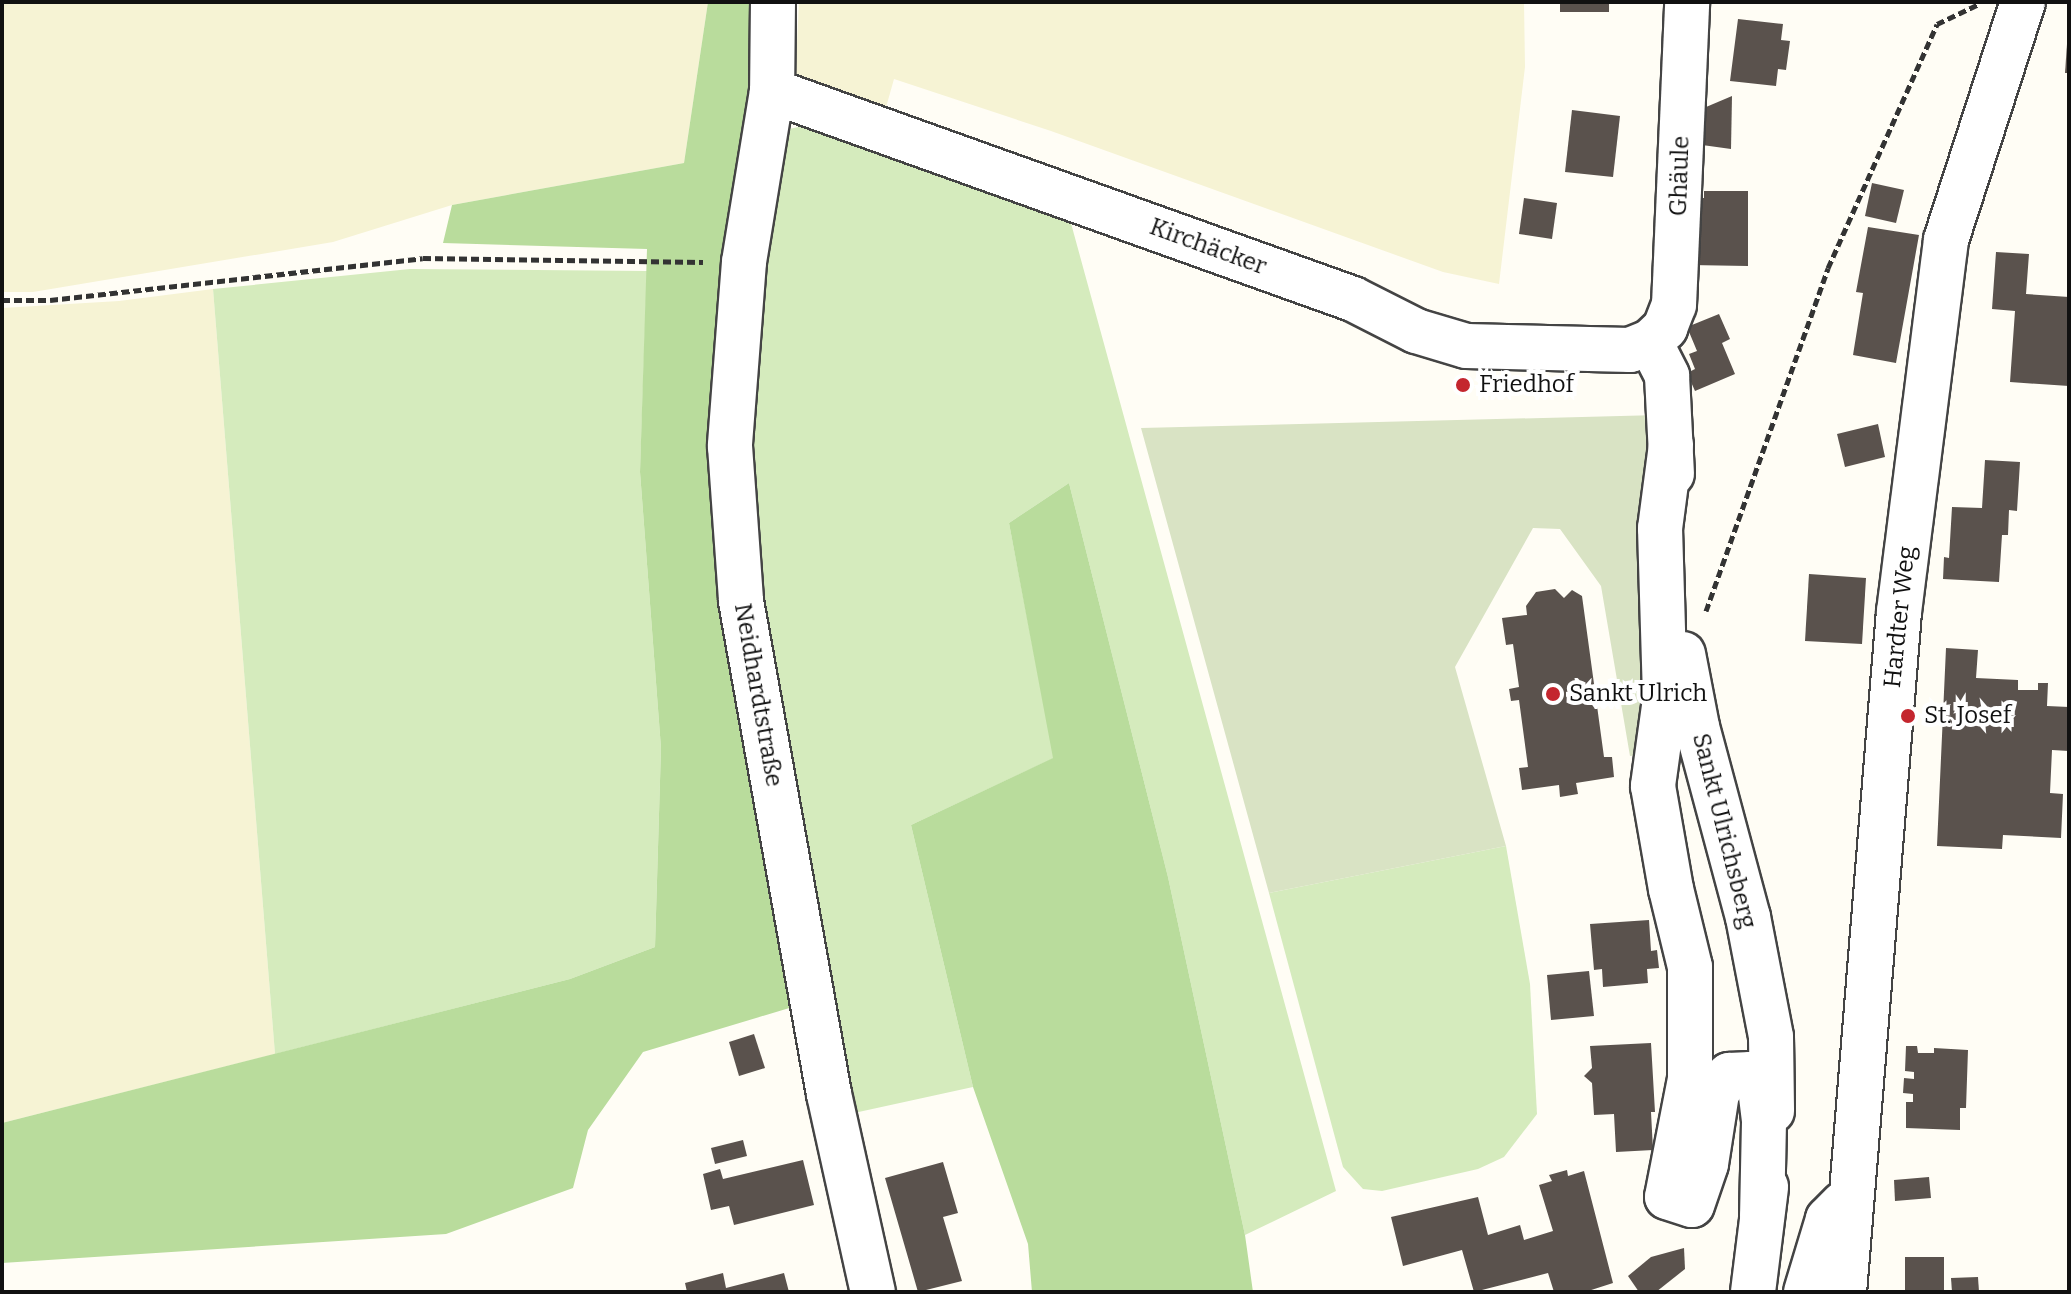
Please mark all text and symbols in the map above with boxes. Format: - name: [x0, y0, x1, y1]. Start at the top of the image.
- street label: Ghäule: [1664, 135, 1696, 217]
- street label: Kirchäcker: [1146, 213, 1270, 281]
- place label: Friedhof: [1479, 371, 1574, 399]
- marker: Friedhof: [1454, 376, 1472, 394]
- street label: Hardter Weg: [1878, 545, 1922, 689]
- street label: Neidhardtstraße: [728, 601, 788, 789]
- place label: Sankt Ulrich: [1569, 680, 1707, 708]
- marker: Sankt Ulrich: [1544, 685, 1562, 703]
- place label: St. Josef: [1924, 702, 2011, 730]
- marker: St. Josef: [1899, 707, 1917, 725]
- street label: Sankt Ulrichsberg: [1686, 730, 1762, 932]

